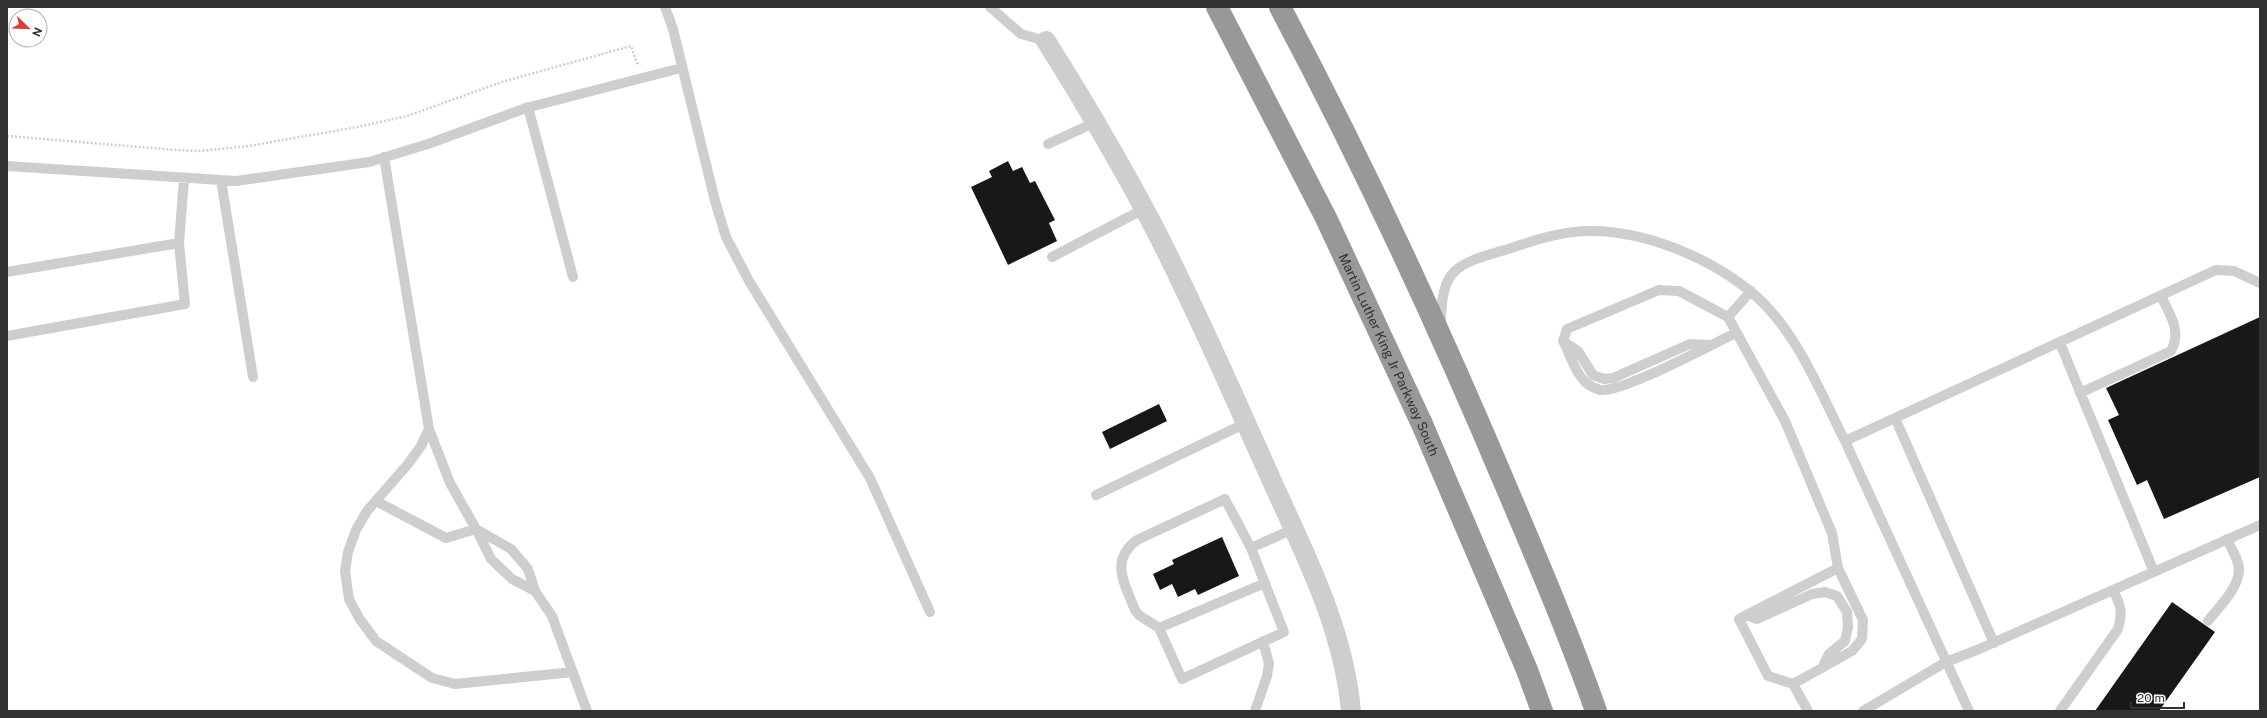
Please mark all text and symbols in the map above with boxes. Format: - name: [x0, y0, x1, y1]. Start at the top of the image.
- north arrow: [8, 8, 48, 48]
- text: N: [30, 26, 44, 38]
- street label: Martin Luther King Jr Parkway South: [1336, 251, 1442, 458]
- scale bar: [2131, 684, 2184, 710]
- text: 20 m: [2137, 691, 2165, 705]

